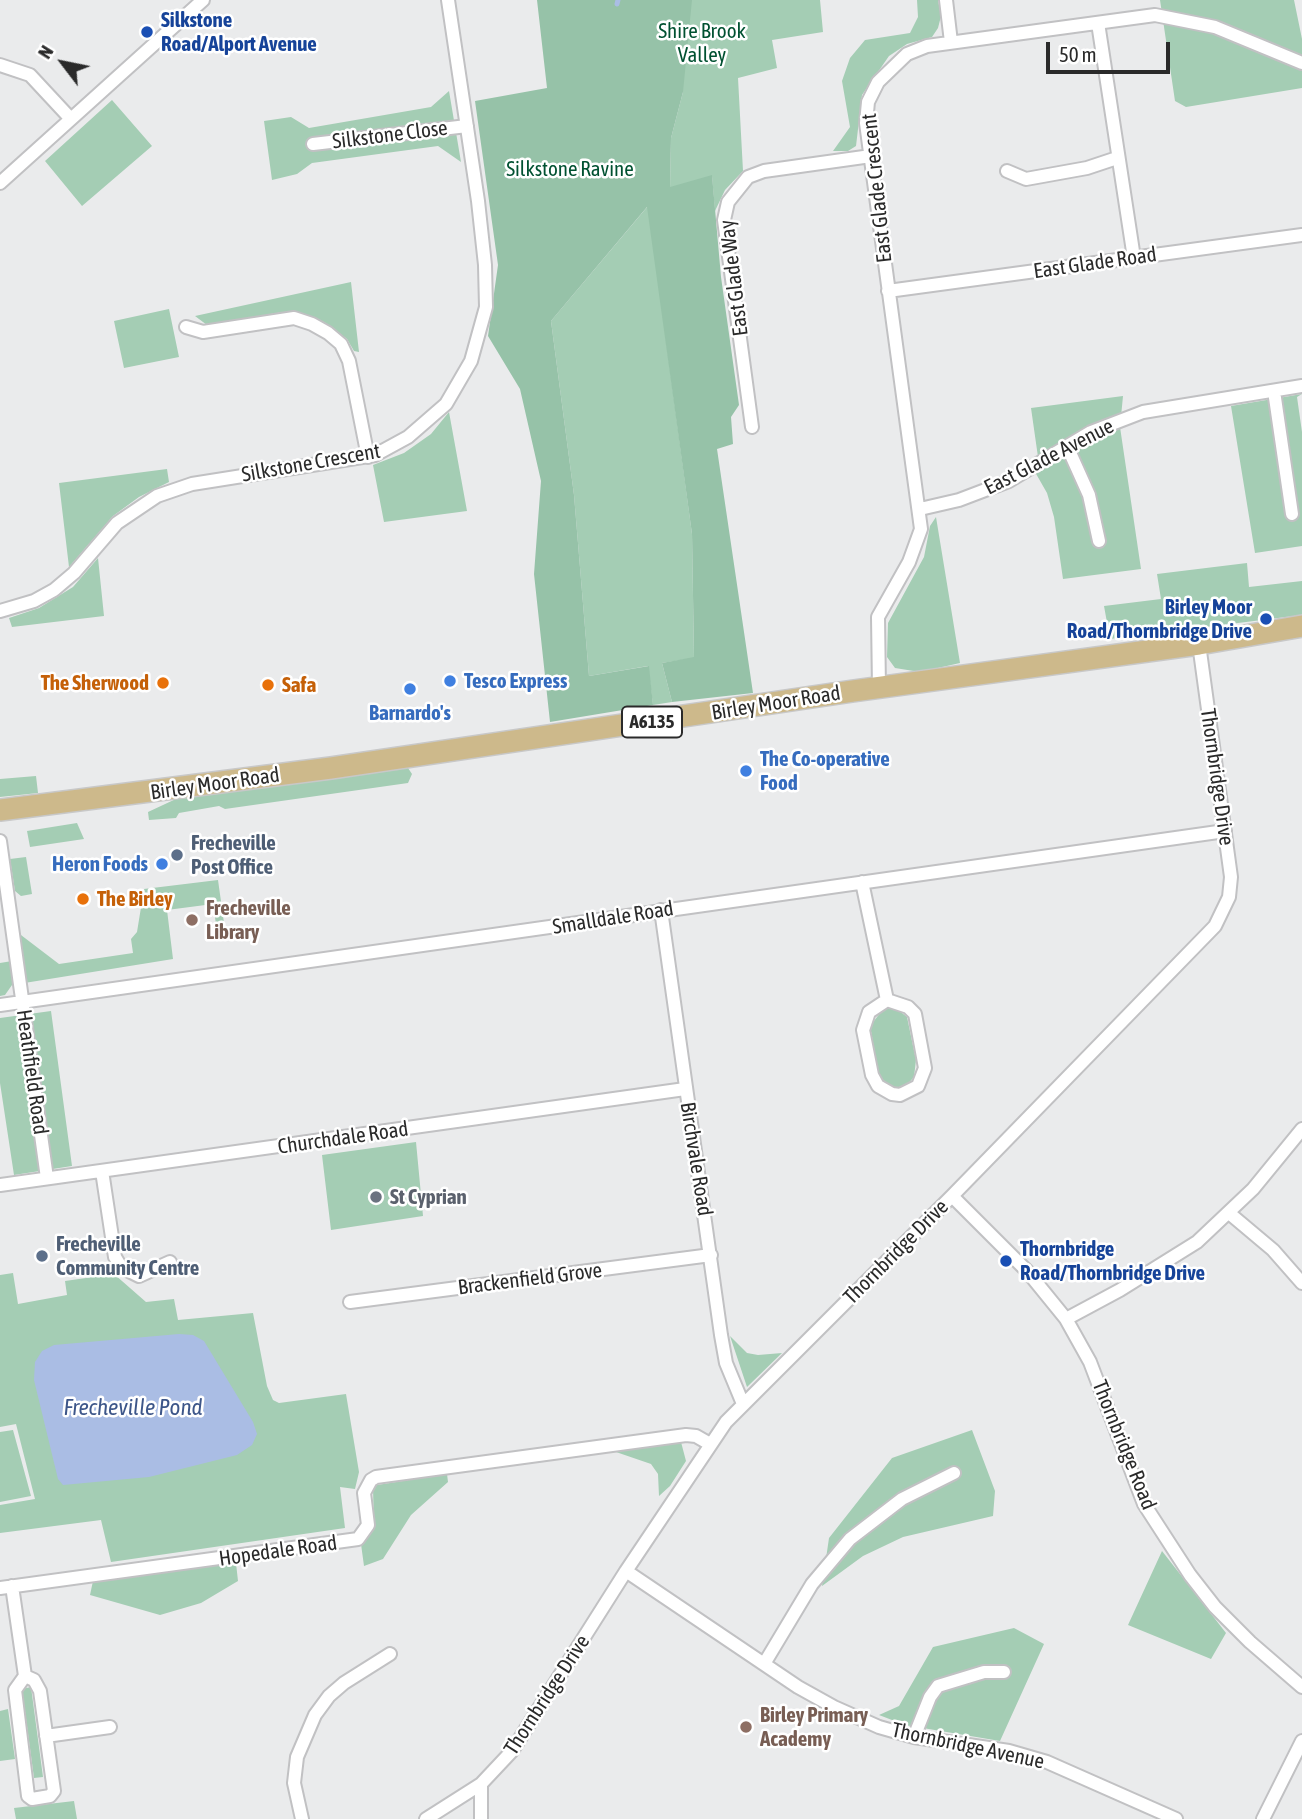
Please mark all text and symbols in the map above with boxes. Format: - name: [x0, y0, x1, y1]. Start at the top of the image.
- place label: Silkstone Road/Alport Avenue: [161, 7, 317, 57]
- park label: Shire Brook Valley: [658, 18, 746, 68]
- marker: Silkstone Road/Alport Avenue: [139, 24, 155, 40]
- north arrow: [28, 28, 98, 98]
- scale bar: [1050, 28, 1174, 72]
- text: N: [33, 41, 57, 62]
- text: 50 m: [1059, 42, 1097, 66]
- street label: East Glade Crescent: [857, 112, 897, 264]
- street label: Silkstone Close: [331, 115, 449, 155]
- park label: Silkstone Ravine: [506, 156, 634, 182]
- street label: East Glade Way: [714, 218, 754, 338]
- street label: East Glade Road: [1032, 242, 1158, 284]
- street label: East Glade Avenue: [980, 414, 1118, 500]
- street label: Silkstone Crescent: [240, 438, 382, 488]
- place label: Birley Moor Road/Thornbridge Drive: [1067, 594, 1252, 644]
- marker: Birley Moor Road/Thornbridge Drive: [1258, 611, 1274, 627]
- place label: Tesco Express: [464, 668, 567, 694]
- place label: The Sherwood: [41, 670, 149, 696]
- place label: Safa: [282, 672, 316, 698]
- marker: Tesco Express: [442, 673, 458, 689]
- marker: The Sherwood: [155, 675, 171, 691]
- marker: Safa: [260, 677, 276, 693]
- street label: Birley Moor Road: [710, 680, 842, 726]
- marker: Barnardo's: [402, 681, 418, 697]
- place label: Barnardo's: [369, 700, 451, 726]
- road number: A6135: [622, 706, 682, 737]
- street label: Thornbridge Drive: [1195, 707, 1239, 847]
- place label: The Co-operative Food: [760, 746, 890, 796]
- street label: Birley Moor Road: [149, 762, 281, 806]
- marker: The Co-operative Food: [738, 763, 754, 779]
- place label: Frecheville Post Office: [191, 830, 276, 880]
- marker: Frecheville Post Office: [169, 847, 185, 863]
- place label: Heron Foods: [52, 851, 148, 877]
- marker: Heron Foods: [154, 856, 170, 872]
- place label: The Birley: [97, 886, 173, 912]
- marker: The Birley: [75, 891, 91, 907]
- place label: Frecheville Library: [206, 895, 291, 945]
- street label: Smalldale Road: [551, 896, 675, 940]
- marker: Frecheville Library: [184, 912, 200, 928]
- street label: Heathfield Road: [11, 1008, 53, 1136]
- street label: Birchvale Road: [675, 1100, 717, 1218]
- street label: Churchdale Road: [276, 1116, 410, 1160]
- place label: St Cyprian: [390, 1184, 467, 1210]
- marker: St Cyprian: [368, 1189, 384, 1205]
- street label: Thornbridge Drive: [838, 1194, 954, 1310]
- place label: Frecheville Community Centre: [56, 1231, 199, 1281]
- place label: Thornbridge Road/Thornbridge Drive: [1020, 1236, 1205, 1286]
- marker: Frecheville Community Centre: [34, 1248, 50, 1264]
- marker: Thornbridge Road/Thornbridge Drive: [998, 1253, 1014, 1269]
- street label: Brackenfield Grove: [456, 1258, 604, 1300]
- street label: Thornbridge Road: [1087, 1377, 1161, 1513]
- water label: Frecheville Pond: [64, 1394, 202, 1422]
- street label: Hopedale Road: [217, 1530, 339, 1572]
- street label: Thornbridge Drive: [499, 1630, 595, 1760]
- place label: Birley Primary Academy: [760, 1702, 868, 1752]
- street label: Thornbridge Avenue: [889, 1718, 1047, 1774]
- marker: Birley Primary Academy: [738, 1719, 754, 1735]

